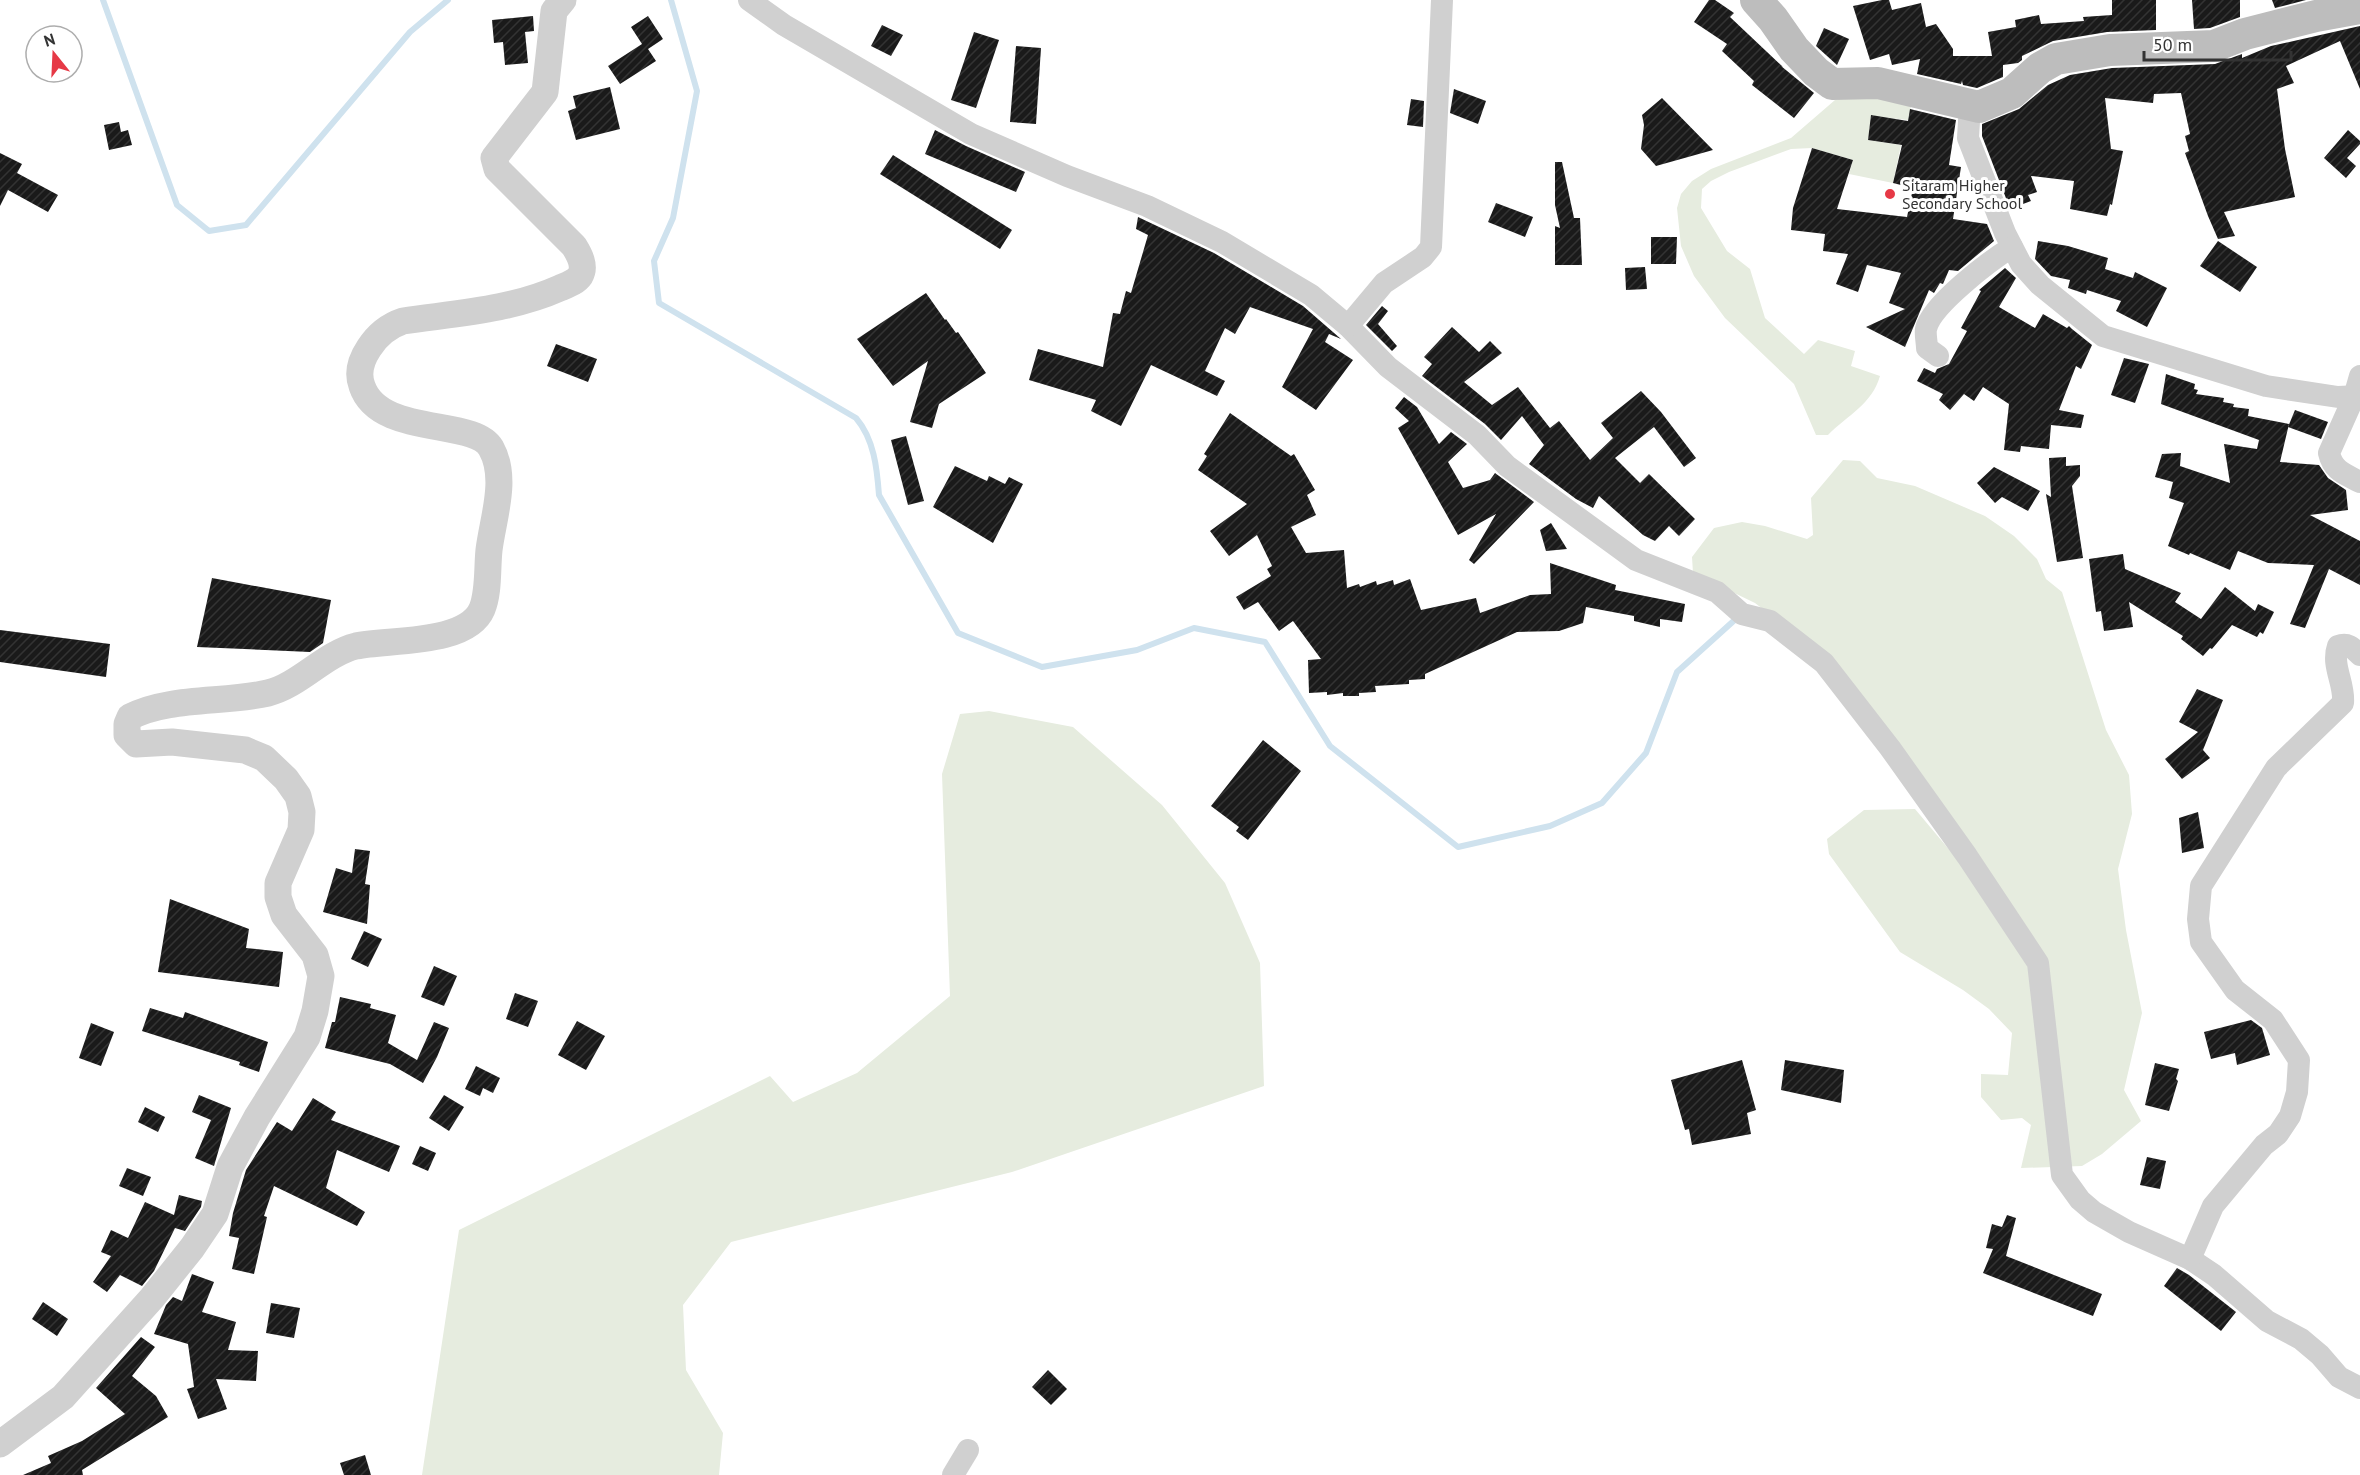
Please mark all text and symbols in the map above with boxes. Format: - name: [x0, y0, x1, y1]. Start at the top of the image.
- north arrow: [24, 24, 84, 84]
- scale bar: [2144, 24, 2291, 62]
- text: N: [41, 29, 57, 51]
- text: 50 m: [2153, 33, 2192, 56]
- place label: Sitaram Higher Secondary School: [1902, 175, 2022, 213]
- marker: Sitaram Higher Secondary School: [1883, 187, 1897, 201]

